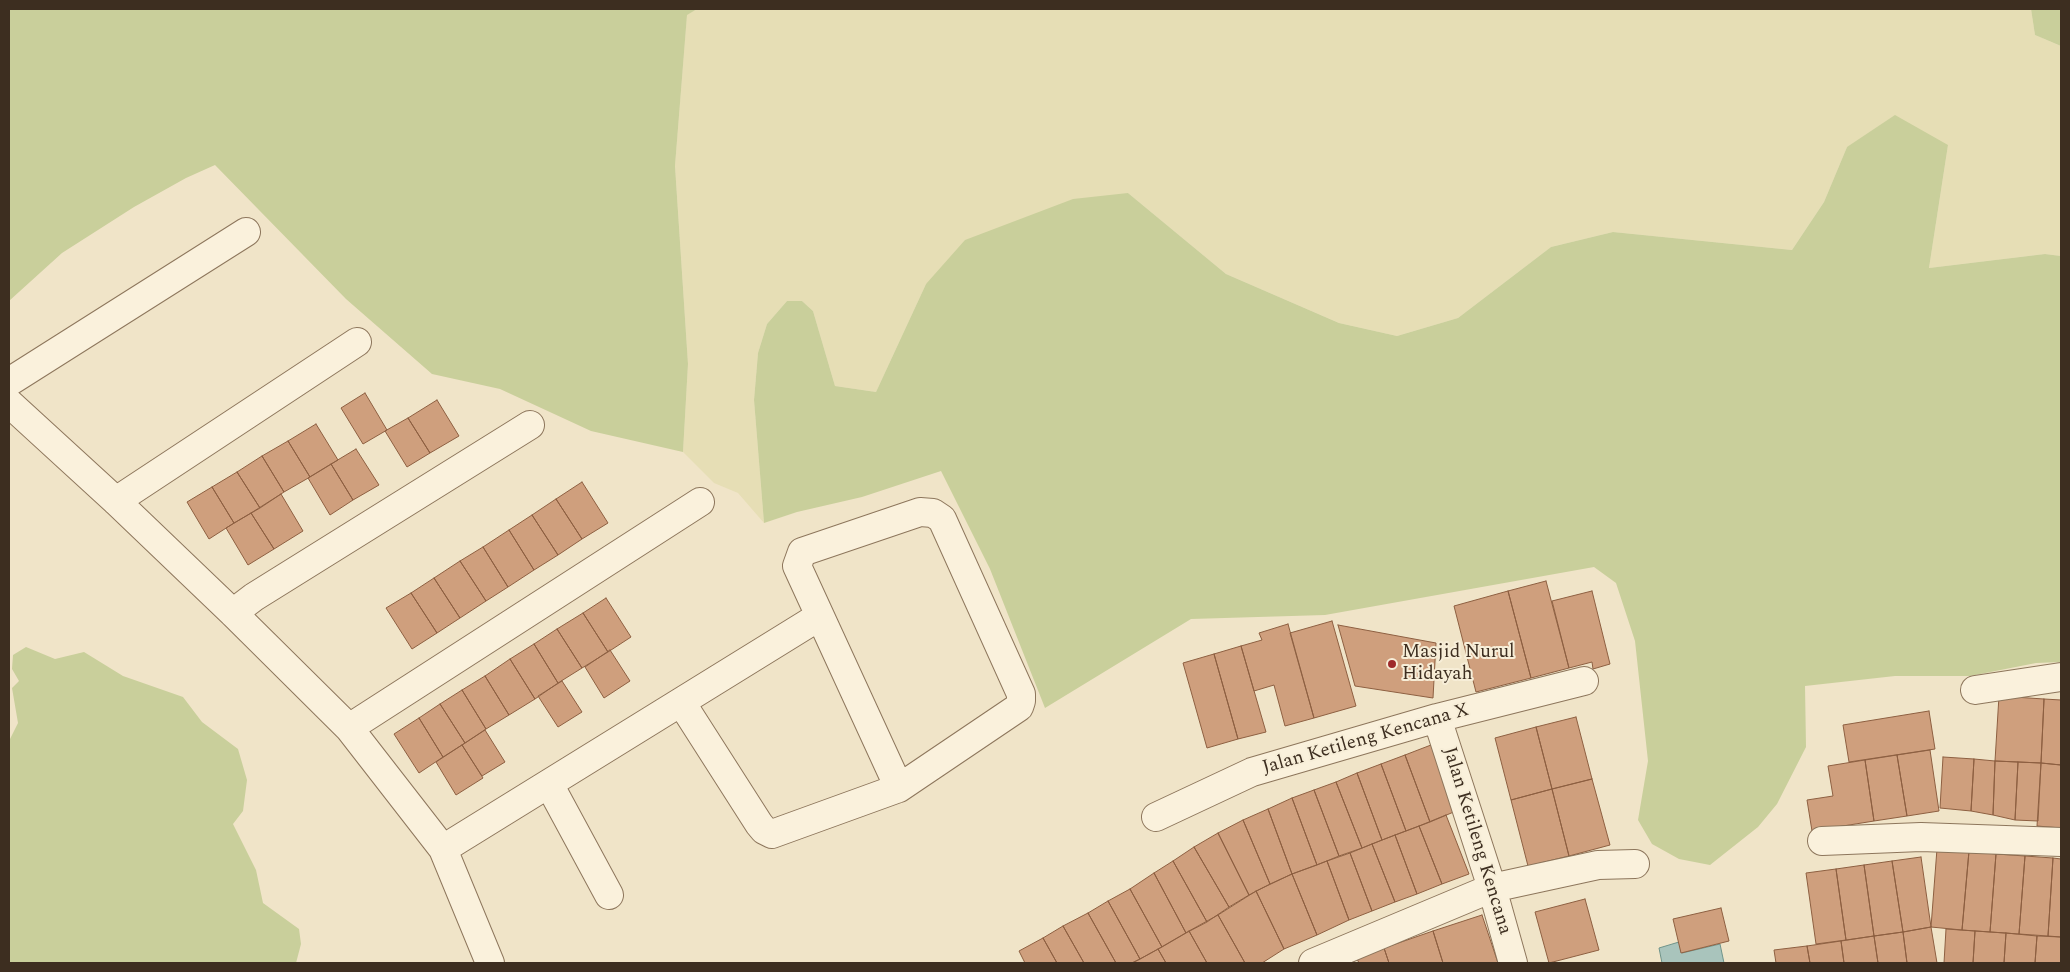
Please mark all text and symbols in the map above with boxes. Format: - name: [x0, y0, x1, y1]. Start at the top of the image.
- place label: Masjid Nurul Hidayah: [1402, 642, 1515, 686]
- marker: Masjid Nurul Hidayah: [1386, 658, 1398, 670]
- street label: Jalan Ketileng Kencana X: [1260, 700, 1472, 780]
- street label: Jalan Ketileng Kencana: [1437, 744, 1515, 938]

